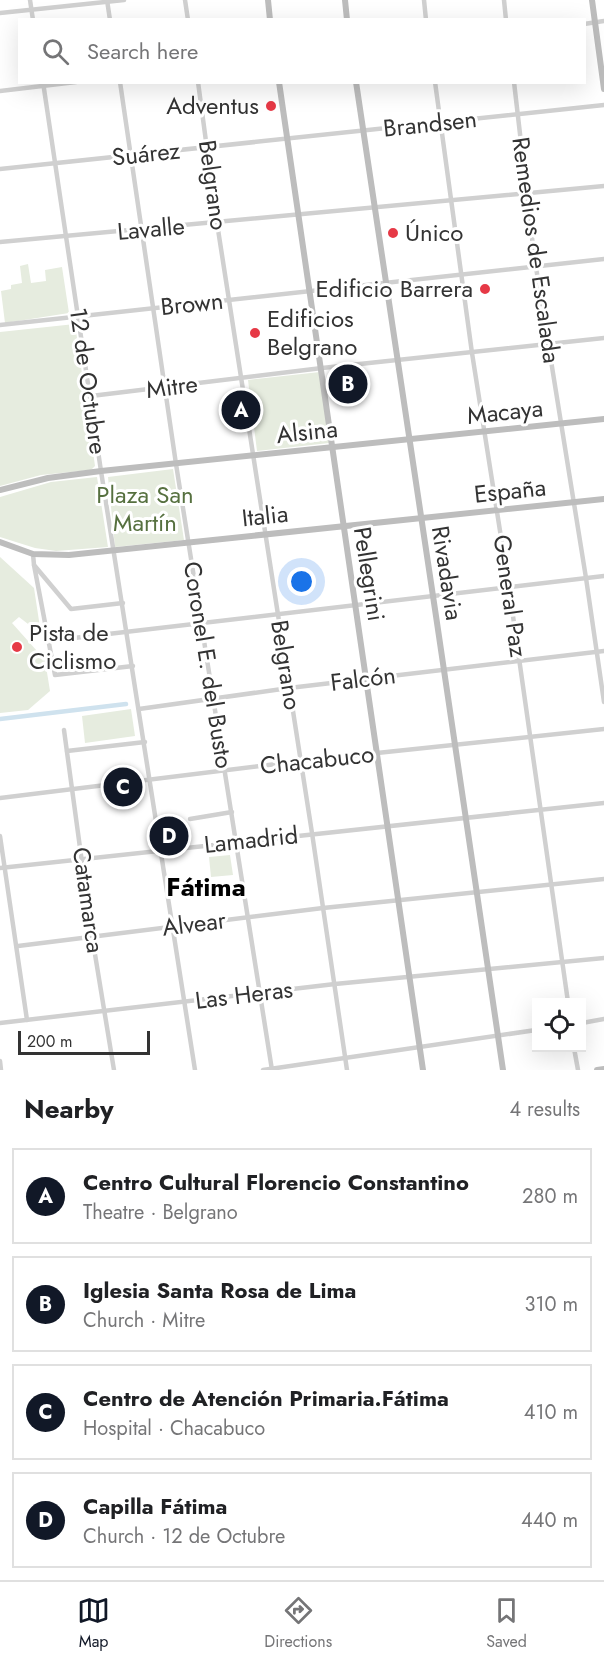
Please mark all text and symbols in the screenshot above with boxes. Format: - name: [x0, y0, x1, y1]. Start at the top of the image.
- search box: [18, 18, 586, 84]
- icon: search: [39, 35, 72, 68]
- text: Search here: [87, 35, 198, 67]
- place label: Adventus: [166, 88, 259, 123]
- marker: Adventus: [264, 99, 278, 113]
- street label: Brandsen: [381, 101, 479, 146]
- street label: Suárez: [110, 133, 182, 174]
- street label: Remedios de Escalada: [503, 135, 570, 365]
- street label: Belgrano: [190, 138, 237, 232]
- street label: Lavalle: [116, 208, 186, 249]
- place label: Único: [405, 215, 463, 250]
- marker: Único: [386, 226, 400, 240]
- place label: Edificio Barrera: [316, 271, 473, 306]
- marker: Edificio Barrera: [478, 282, 492, 296]
- street label: Brown: [159, 283, 225, 324]
- place label: Edificios Belgrano: [267, 301, 357, 364]
- street label: 12 de Octubre: [61, 305, 116, 456]
- marker: Edificios Belgrano: [248, 326, 262, 340]
- pin: B: [328, 362, 368, 406]
- street label: Mitre: [144, 366, 200, 407]
- pin: A: [222, 388, 260, 432]
- street label: Macaya: [465, 390, 545, 433]
- street label: Alsina: [275, 411, 339, 452]
- street label: España: [472, 469, 548, 512]
- park label: Plaza San Martín: [96, 477, 194, 540]
- street label: Italia: [240, 496, 290, 535]
- street label: Rivadavia: [423, 523, 472, 623]
- street label: Pellegrini: [345, 524, 394, 624]
- street label: General Paz: [485, 532, 536, 659]
- street label: Coronel E. del Busto: [175, 559, 242, 771]
- your location: [287, 567, 316, 596]
- place label: Pista de Ciclismo: [29, 615, 116, 678]
- street label: Belgrano: [262, 618, 311, 712]
- marker: Pista de Ciclismo: [10, 640, 24, 654]
- street label: Falcón: [328, 657, 398, 700]
- street label: Chacabuco: [258, 736, 376, 783]
- pin: C: [104, 764, 142, 810]
- pin: D: [150, 814, 188, 858]
- street label: Lamadrid: [202, 817, 300, 862]
- street label: Catamarca: [64, 845, 113, 955]
- district label: Fátima: [166, 868, 246, 906]
- street label: Alvear: [160, 902, 228, 945]
- street label: Las Heras: [193, 971, 295, 1018]
- map controls: [532, 998, 586, 1052]
- button: locate: [532, 998, 586, 1052]
- scale bar: [18, 1028, 150, 1056]
- text: 200 m: [27, 1030, 73, 1053]
- text: Nearby: [24, 1090, 113, 1128]
- text: 4 results: [509, 1095, 580, 1124]
- text: Centro Cultural Florencio Constantino: [83, 1166, 469, 1198]
- text: A: [38, 1182, 53, 1211]
- text: 280 m: [522, 1182, 578, 1211]
- text: Theatre · Belgrano: [83, 1198, 238, 1227]
- text: Iglesia Santa Rosa de Lima: [83, 1274, 356, 1306]
- text: B: [39, 1290, 52, 1319]
- text: 310 m: [524, 1290, 578, 1319]
- text: Church · Mitre: [83, 1306, 205, 1335]
- text: Centro de Atención Primaria.Fátima: [83, 1382, 449, 1414]
- text: C: [38, 1398, 53, 1427]
- text: 410 m: [524, 1398, 578, 1427]
- text: Hospital · Chacabuco: [83, 1414, 265, 1443]
- text: Capilla Fátima: [83, 1490, 227, 1522]
- text: D: [38, 1506, 53, 1535]
- text: 440 m: [521, 1506, 578, 1535]
- text: Church · 12 de Octubre: [83, 1522, 285, 1551]
- tab: Map: [77, 1594, 110, 1653]
- tab: Directions: [264, 1594, 332, 1653]
- tab: Saved: [486, 1594, 527, 1653]

